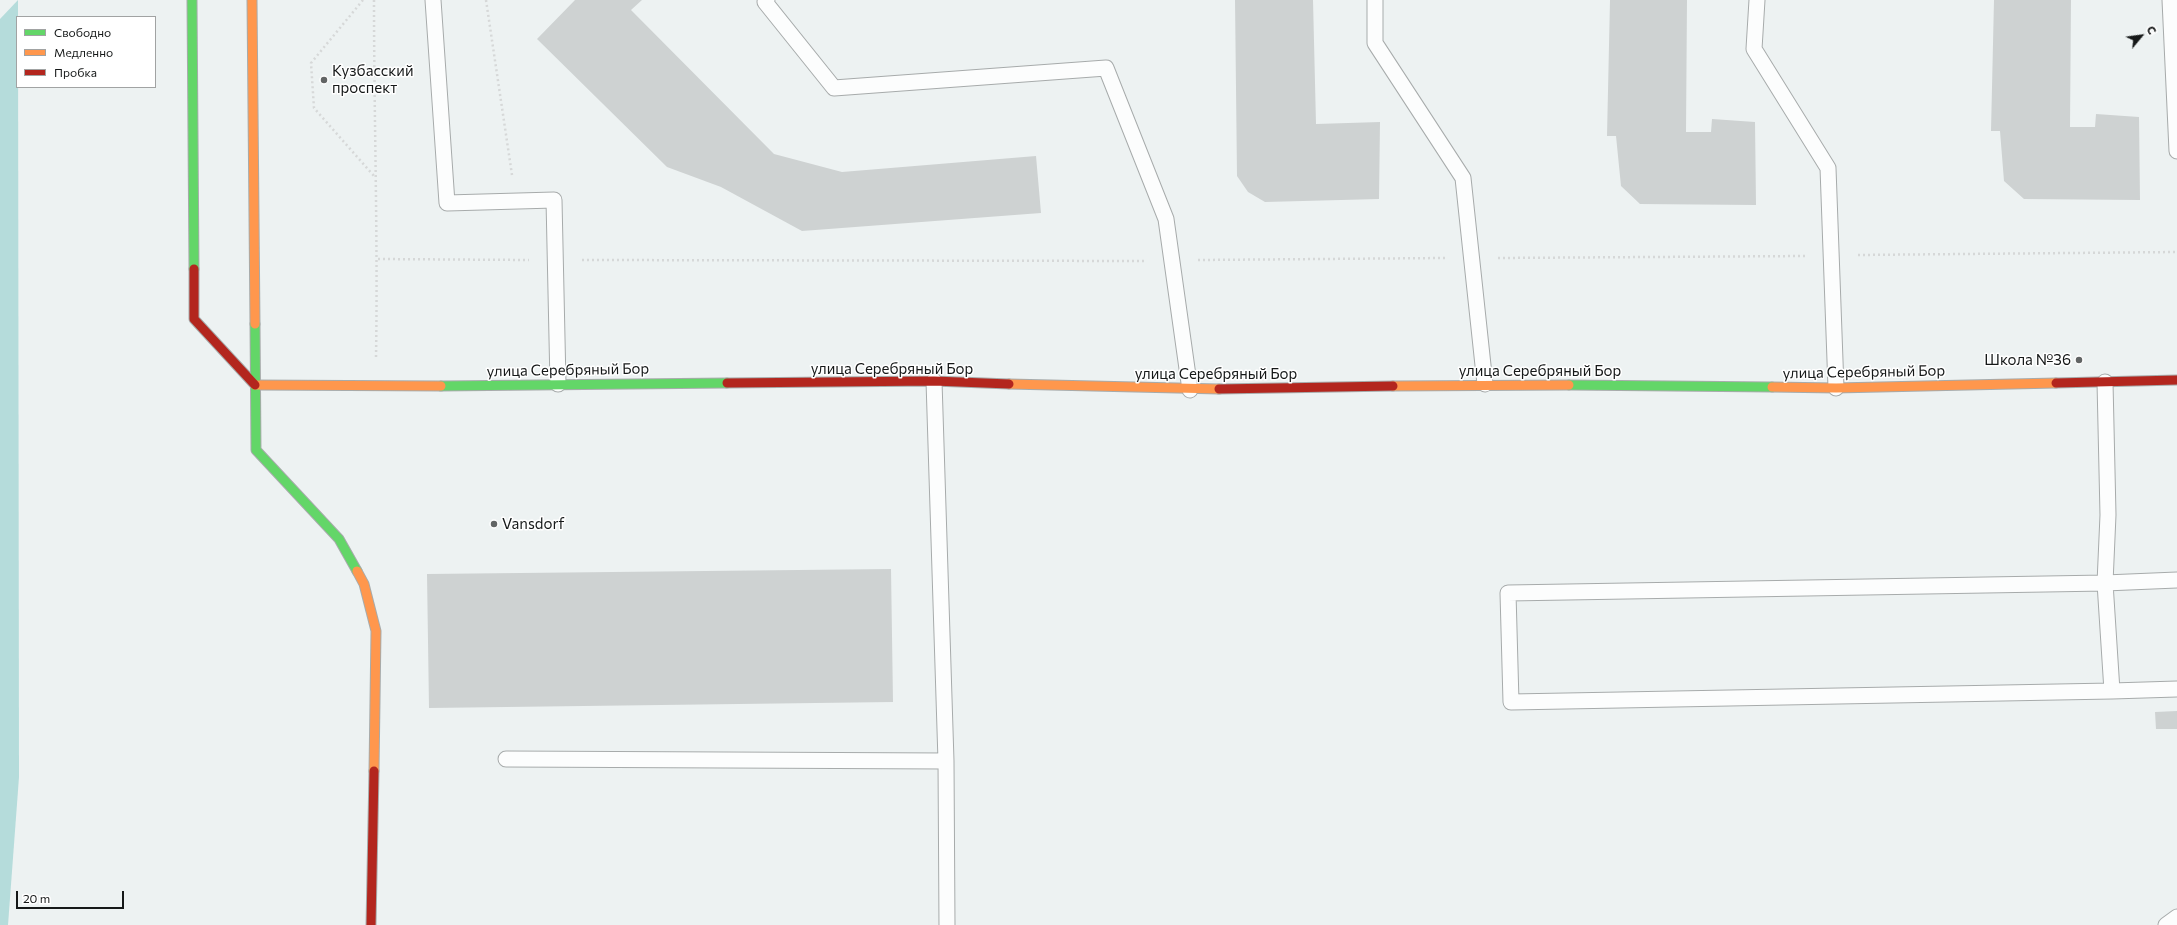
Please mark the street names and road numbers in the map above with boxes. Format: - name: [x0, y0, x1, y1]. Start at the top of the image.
- street label: улица Серебряный Бор: [487, 360, 649, 380]
- street label: улица Серебряный Бор: [811, 360, 973, 378]
- street label: улица Серебряный Бор: [1459, 362, 1621, 380]
- street label: улица Серебряный Бор: [1783, 362, 1945, 382]
- street label: улица Серебряный Бор: [1135, 365, 1297, 383]

